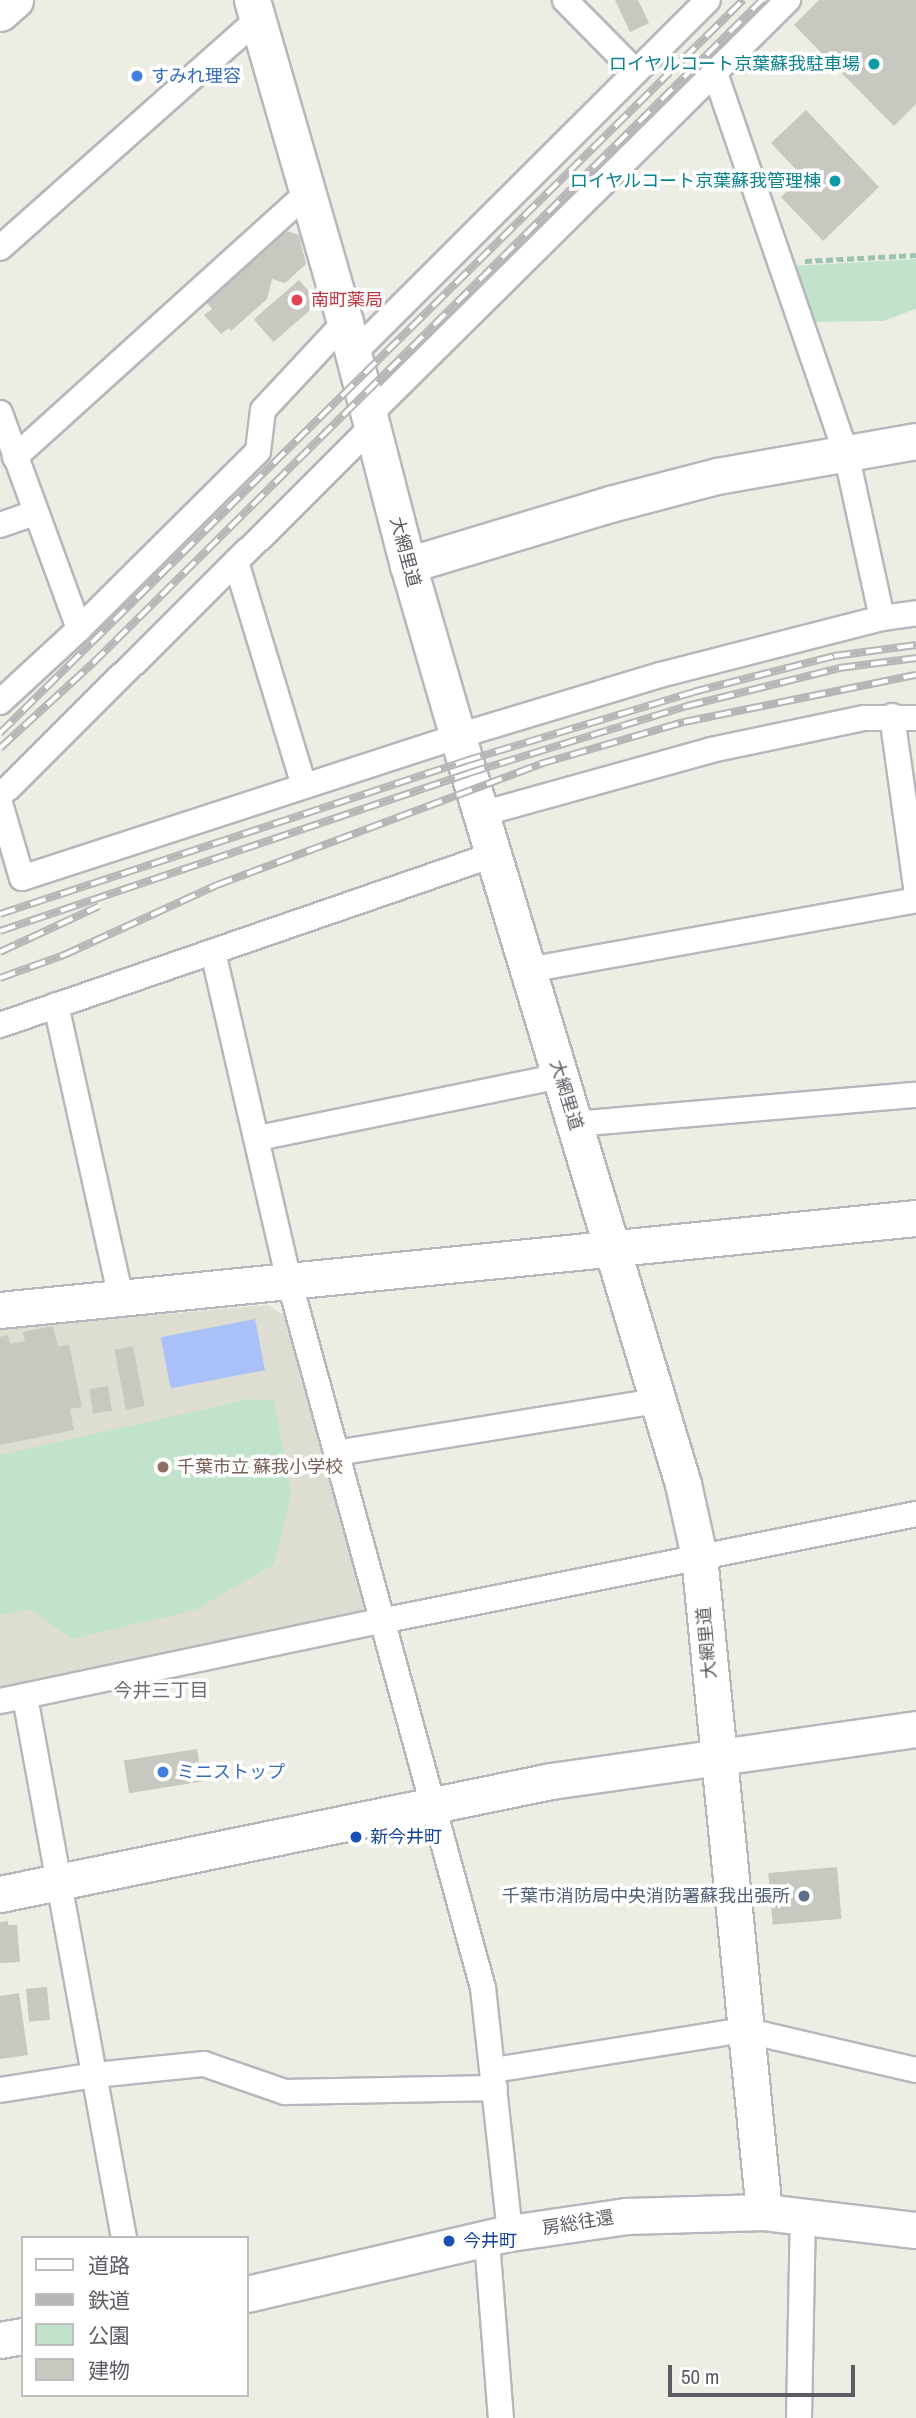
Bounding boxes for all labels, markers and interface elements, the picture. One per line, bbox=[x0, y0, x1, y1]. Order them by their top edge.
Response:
place label: ロイヤルコート京葉蘇我駐車場 bbox=[608, 53, 860, 75]
marker: ロイヤルコート京葉蘇我駐車場 bbox=[866, 56, 882, 72]
place label: すみれ理容 bbox=[151, 65, 241, 87]
marker: すみれ理容 bbox=[129, 68, 145, 84]
place label: ロイヤルコート京葉蘇我管理棟 bbox=[569, 170, 821, 192]
marker: ロイヤルコート京葉蘇我管理棟 bbox=[827, 173, 843, 189]
place label: 南町薬局 bbox=[311, 289, 383, 311]
marker: 南町薬局 bbox=[289, 292, 305, 308]
street label: 大網里道 bbox=[385, 514, 425, 590]
street label: 大網里道 bbox=[545, 1057, 587, 1133]
place label: 千葉市立 蘇我小学校 bbox=[177, 1456, 343, 1478]
marker: 千葉市立 蘇我小学校 bbox=[155, 1459, 171, 1475]
street label: 大網里道 bbox=[693, 1606, 721, 1680]
district label: 今井三丁目 bbox=[114, 1680, 208, 1702]
place label: ミニストップ bbox=[177, 1761, 285, 1783]
marker: ミニストップ bbox=[155, 1764, 171, 1780]
place label: 新今井町 bbox=[370, 1826, 442, 1848]
marker: 新今井町 bbox=[348, 1829, 364, 1845]
place label: 千葉市消防局中央消防署蘇我出張所 bbox=[502, 1885, 790, 1907]
marker: 千葉市消防局中央消防署蘇我出張所 bbox=[796, 1888, 812, 1904]
street label: 房総往還 bbox=[541, 2207, 615, 2239]
place label: 今井町 bbox=[463, 2230, 517, 2252]
marker: 今井町 bbox=[441, 2233, 457, 2249]
legend bbox=[21, 2236, 248, 2397]
text: 道路 bbox=[88, 2251, 130, 2280]
text: 鉄道 bbox=[88, 2286, 130, 2315]
text: 公園 bbox=[88, 2321, 130, 2350]
scale bar bbox=[671, 2352, 858, 2396]
text: 建物 bbox=[88, 2356, 130, 2385]
text: 50 m bbox=[681, 2362, 719, 2391]

